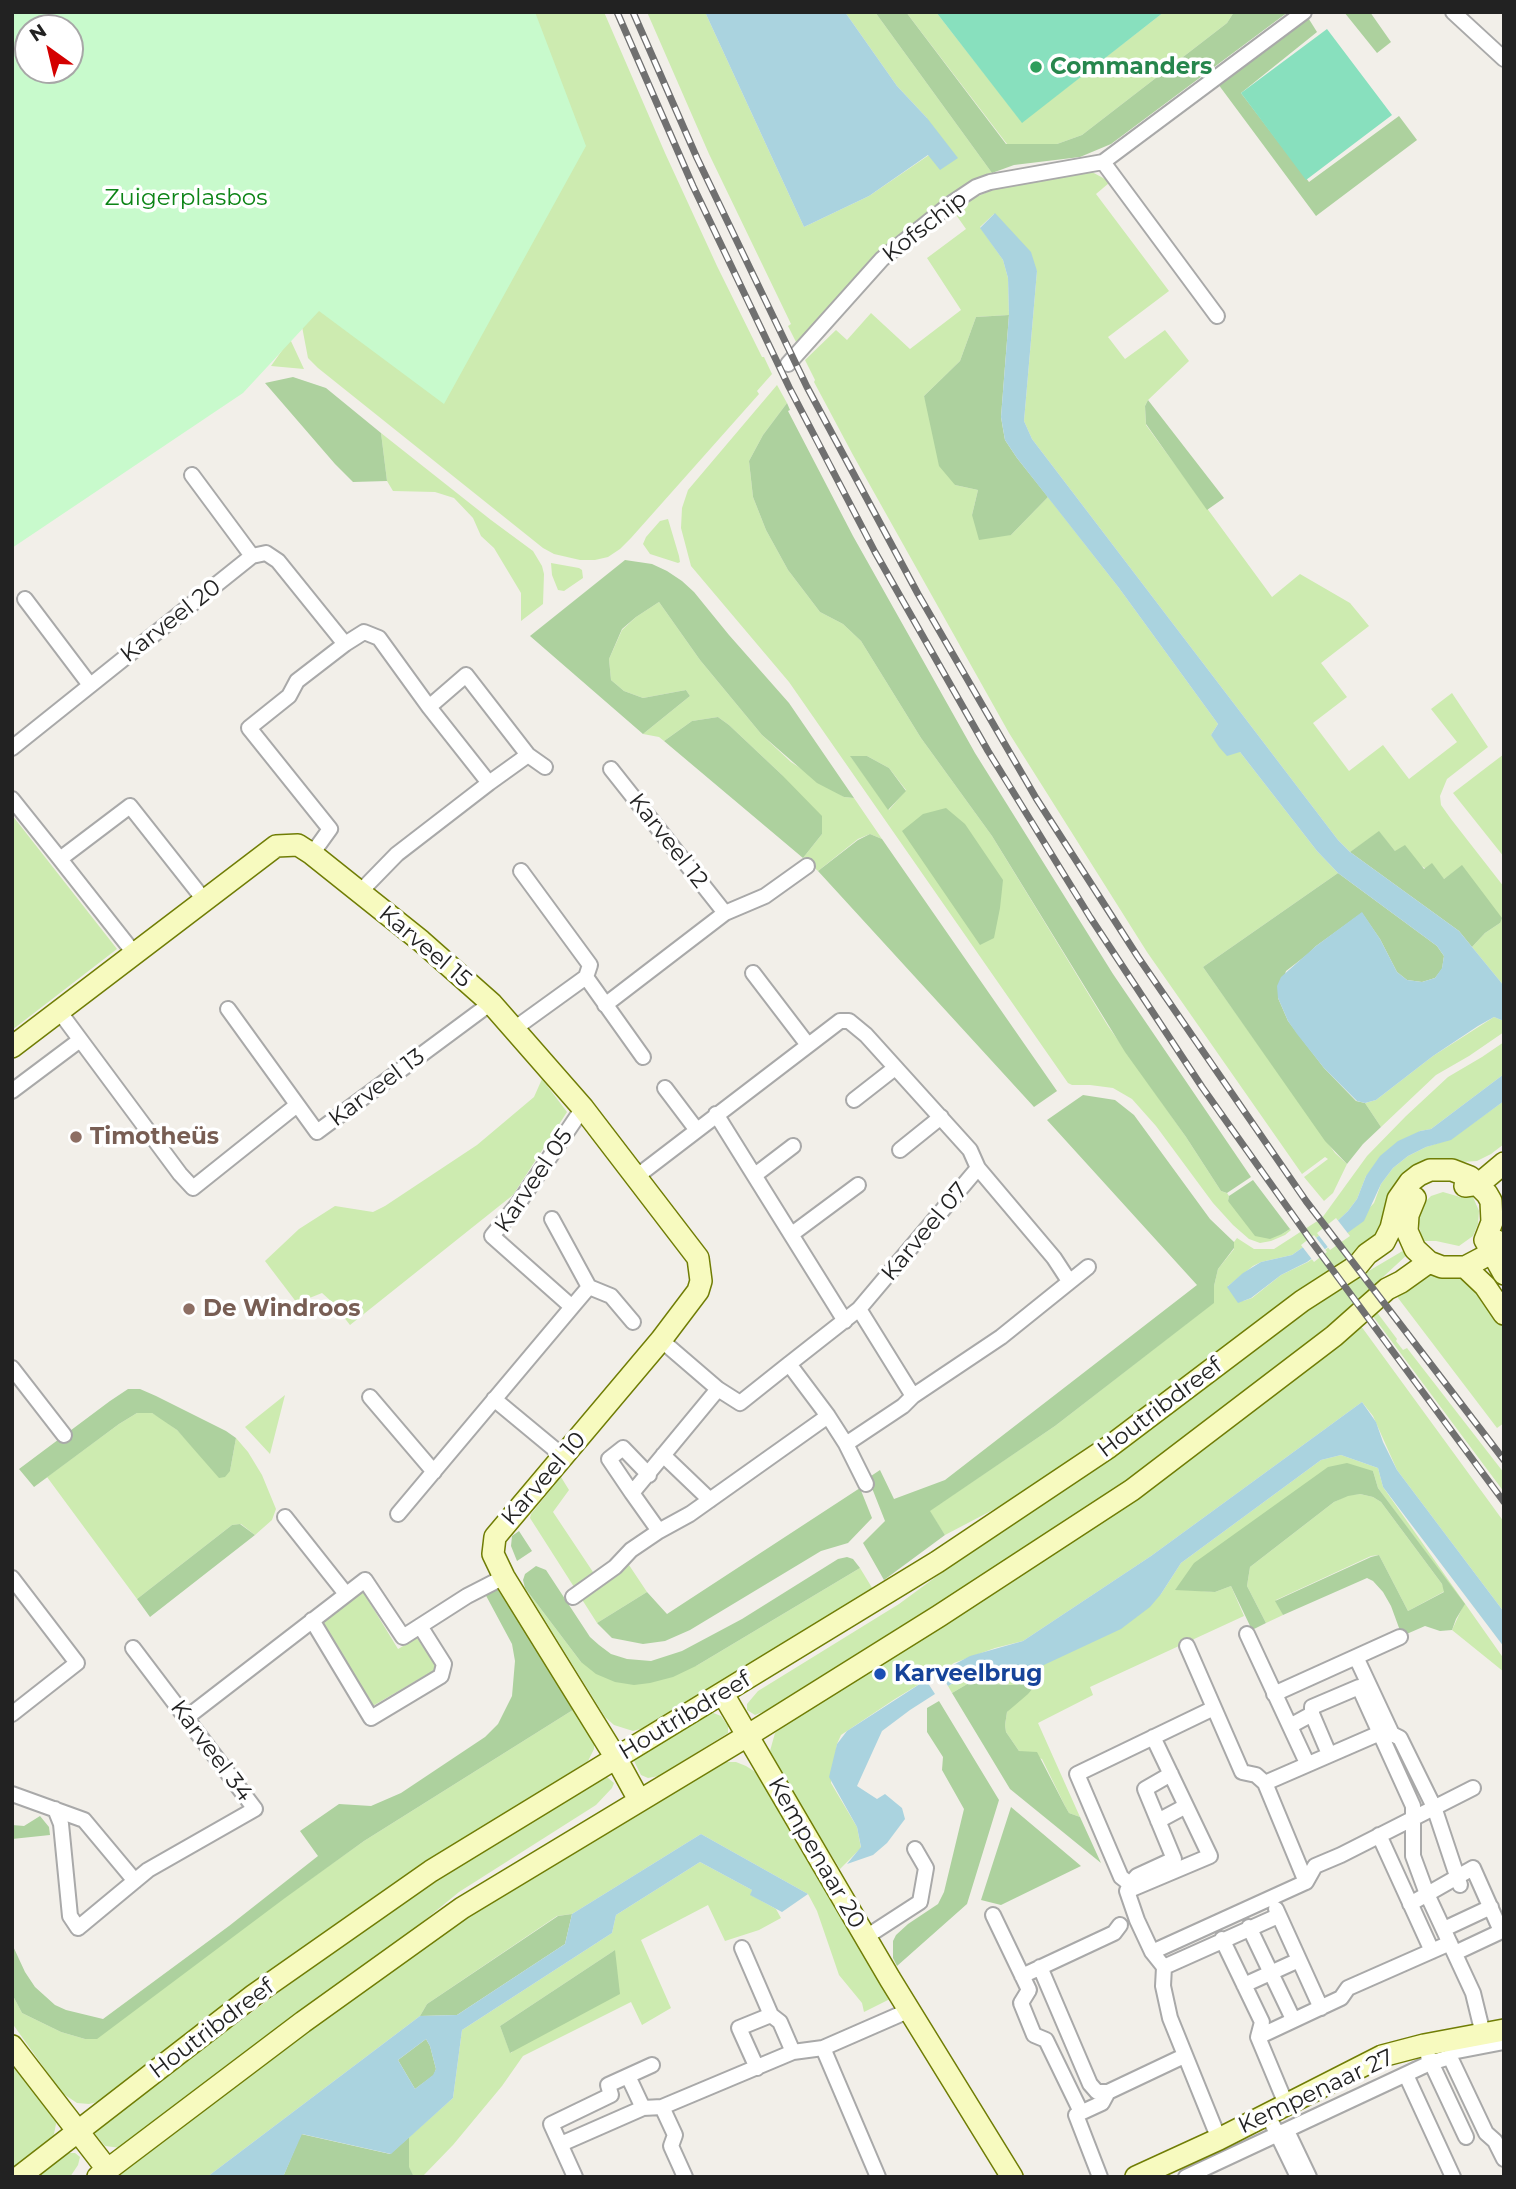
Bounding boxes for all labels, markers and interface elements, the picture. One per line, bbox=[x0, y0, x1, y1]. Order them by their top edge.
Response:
north arrow bbox=[14, 14, 84, 84]
text: N bbox=[25, 19, 51, 47]
place label: Commanders bbox=[1050, 53, 1212, 81]
marker: Commanders bbox=[1028, 59, 1044, 75]
park label: Zuigerplasbos bbox=[105, 184, 267, 212]
street label: Kofschip bbox=[877, 186, 973, 268]
street label: Karveel 20 bbox=[115, 573, 227, 669]
street label: Karveel 12 bbox=[622, 788, 714, 894]
street label: Karveel 15 bbox=[373, 900, 477, 994]
street label: Karveel 13 bbox=[324, 1043, 430, 1133]
place label: Timotheüs bbox=[90, 1123, 219, 1151]
street label: Karveel 05 bbox=[489, 1124, 579, 1238]
marker: Timotheüs bbox=[68, 1129, 84, 1145]
street label: Karveel 07 bbox=[876, 1177, 974, 1287]
place label: De Windroos bbox=[203, 1295, 361, 1323]
marker: De Windroos bbox=[181, 1301, 197, 1317]
street label: Houtribdreef bbox=[1092, 1352, 1228, 1464]
street label: Karveel 10 bbox=[496, 1427, 592, 1531]
place label: Karveelbrug bbox=[894, 1660, 1042, 1688]
street label: Houtribdreef bbox=[614, 1666, 756, 1766]
marker: Karveelbrug bbox=[872, 1666, 888, 1682]
street label: Karveel 34 bbox=[164, 1695, 258, 1807]
street label: Kempenaar 20 bbox=[762, 1773, 870, 1933]
street label: Houtribdreef bbox=[144, 1973, 280, 2085]
street label: Kempenaar 27 bbox=[1234, 2044, 1398, 2140]

